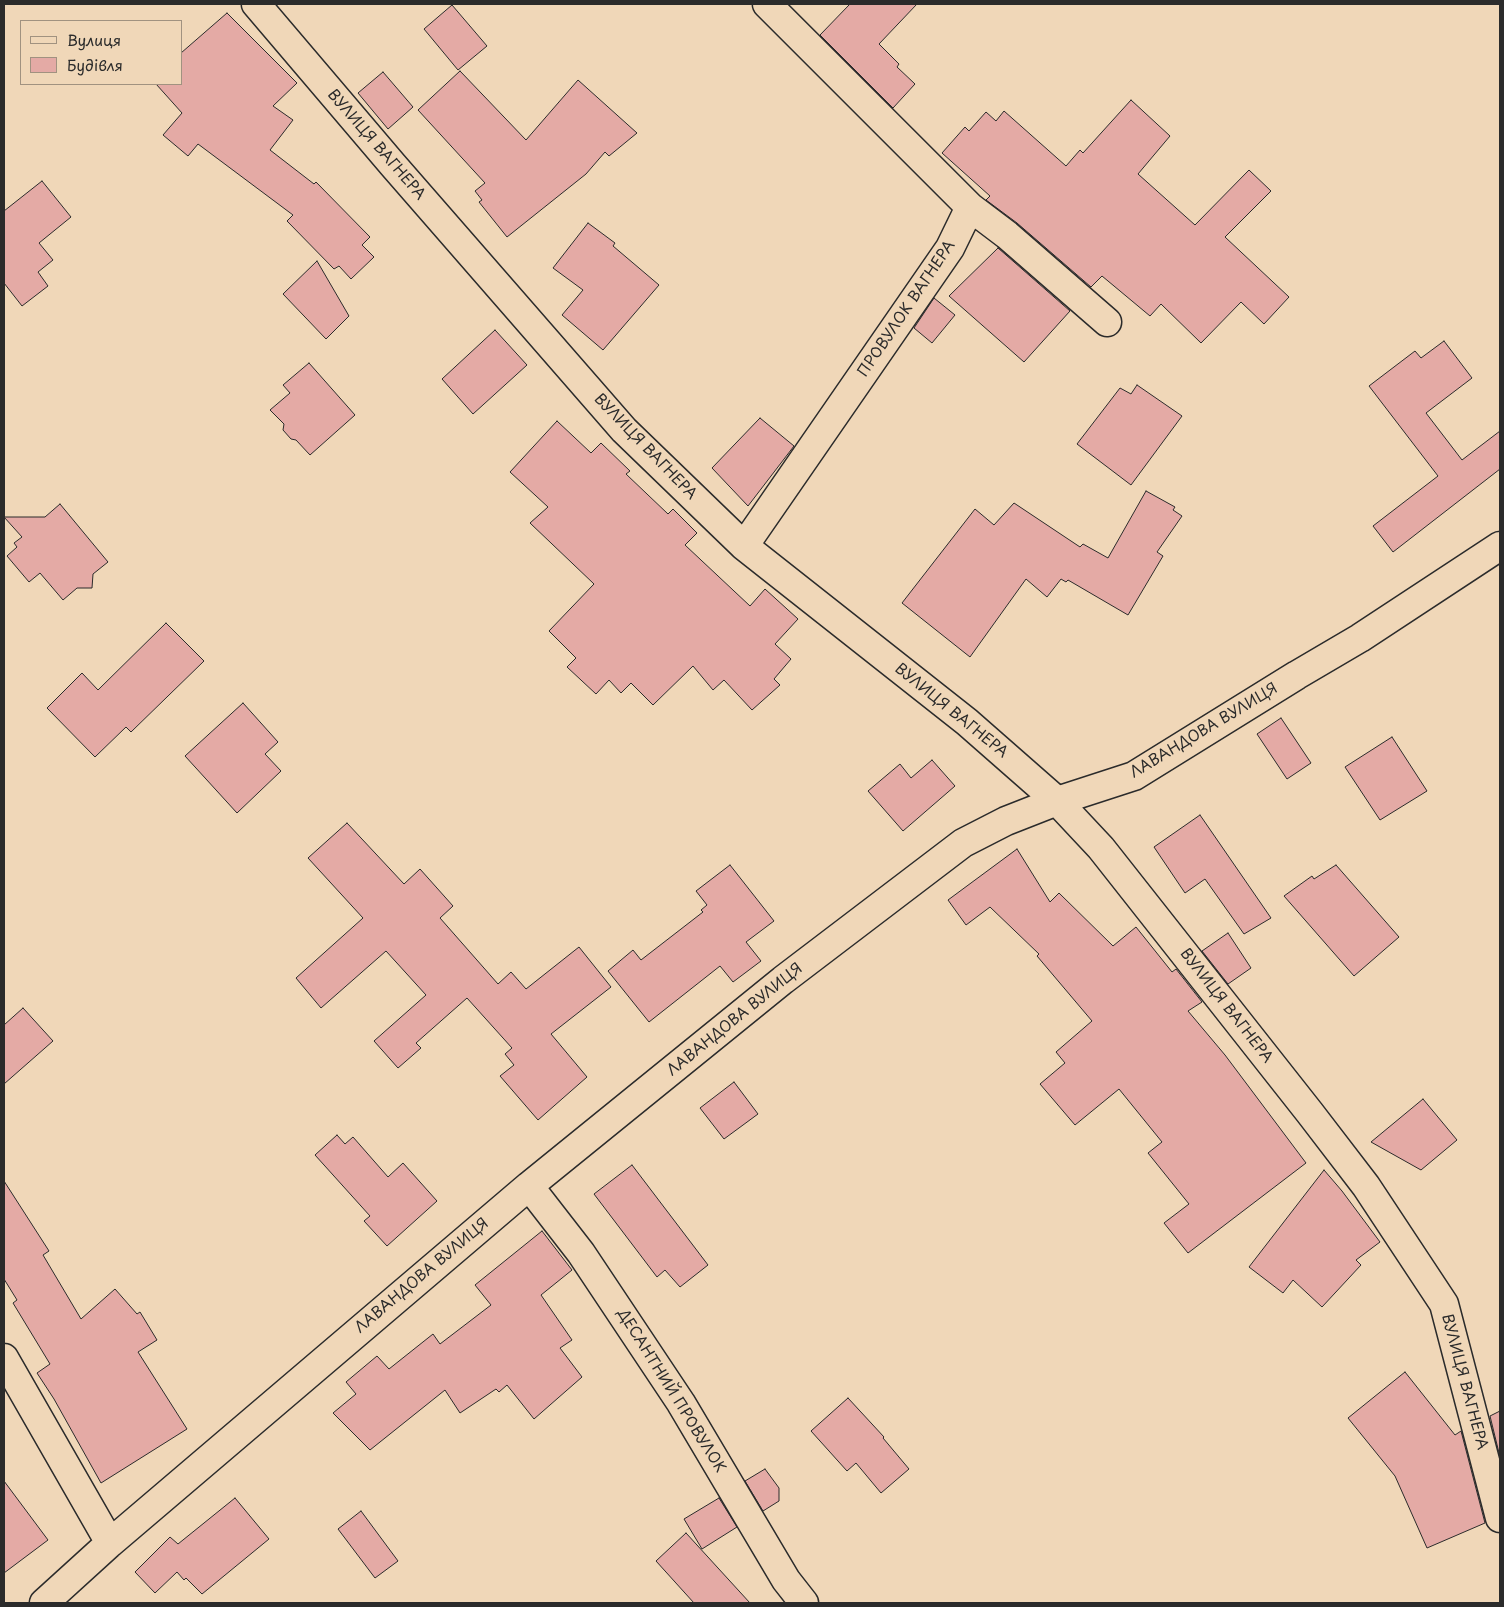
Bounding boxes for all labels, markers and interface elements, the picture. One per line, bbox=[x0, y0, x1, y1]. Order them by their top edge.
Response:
legend bbox=[20, 20, 182, 85]
text: Вулиця bbox=[67, 28, 121, 51]
text: Будівля bbox=[67, 53, 123, 76]
street label: ВУЛИЦЯ ВАГНЕРА bbox=[323, 86, 429, 204]
street label: ПРОВУЛОК ВАГНЕРА bbox=[855, 237, 959, 381]
street label: ВУЛИЦЯ ВАГНЕРА bbox=[590, 390, 700, 504]
street label: ВУЛИЦЯ ВАГНЕРА bbox=[891, 660, 1011, 762]
street label: ЛАВАНДОВА ВУЛИЦЯ bbox=[1127, 680, 1281, 782]
street label: ВУЛИЦЯ ВАГНЕРА bbox=[1176, 945, 1276, 1067]
street label: ЛАВАНДОВА ВУЛИЦЯ bbox=[664, 960, 806, 1080]
street label: ЛАВАНДОВА ВУЛИЦЯ bbox=[352, 1215, 492, 1337]
street label: ДЕСАНТНИЙ ПРОВУЛОК bbox=[613, 1306, 729, 1476]
street label: ВУЛИЦЯ ВАГНЕРА bbox=[1437, 1312, 1491, 1452]

